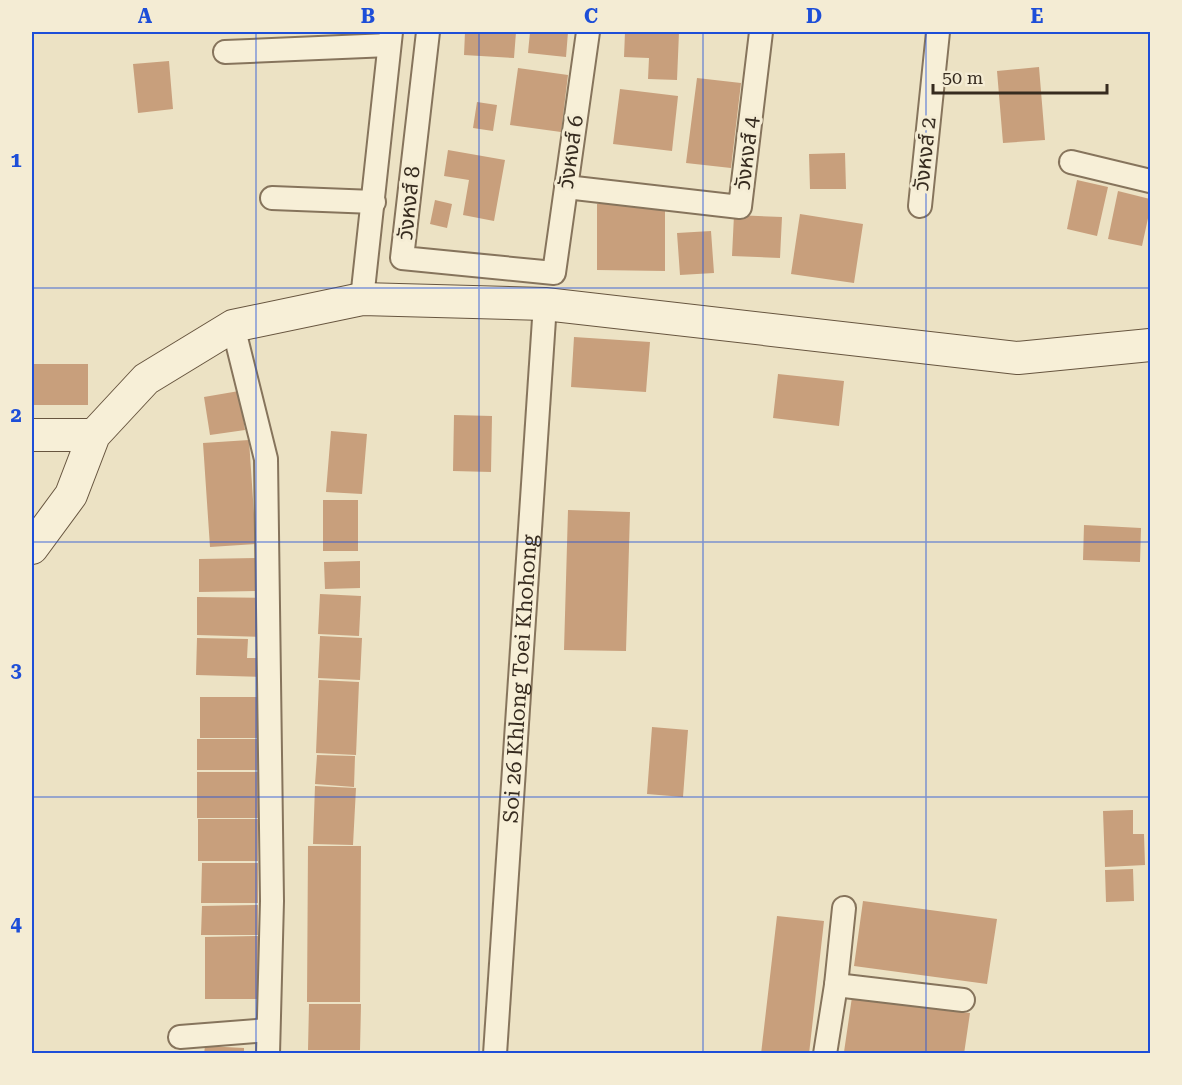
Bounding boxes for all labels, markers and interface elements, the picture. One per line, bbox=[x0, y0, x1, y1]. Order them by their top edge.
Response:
text: A bbox=[138, 4, 153, 28]
text: B bbox=[361, 4, 375, 28]
text: C bbox=[584, 4, 598, 28]
text: D bbox=[806, 4, 822, 28]
text: E bbox=[1031, 4, 1044, 28]
scale bar bbox=[933, 57, 1107, 95]
text: 50 m bbox=[942, 67, 983, 88]
street label: วังหงส์ 6 bbox=[554, 114, 588, 190]
street label: วังหงส์ 4 bbox=[731, 114, 763, 191]
street label: วังหงส์ 2 bbox=[909, 116, 941, 192]
text: 1 bbox=[10, 148, 22, 172]
street label: วังหงส์ 8 bbox=[393, 165, 425, 241]
text: 2 bbox=[10, 403, 22, 427]
street label: Soi 26 Khlong Toei Khohong bbox=[498, 534, 542, 824]
text: 3 bbox=[10, 658, 22, 682]
text: 4 bbox=[10, 912, 22, 936]

